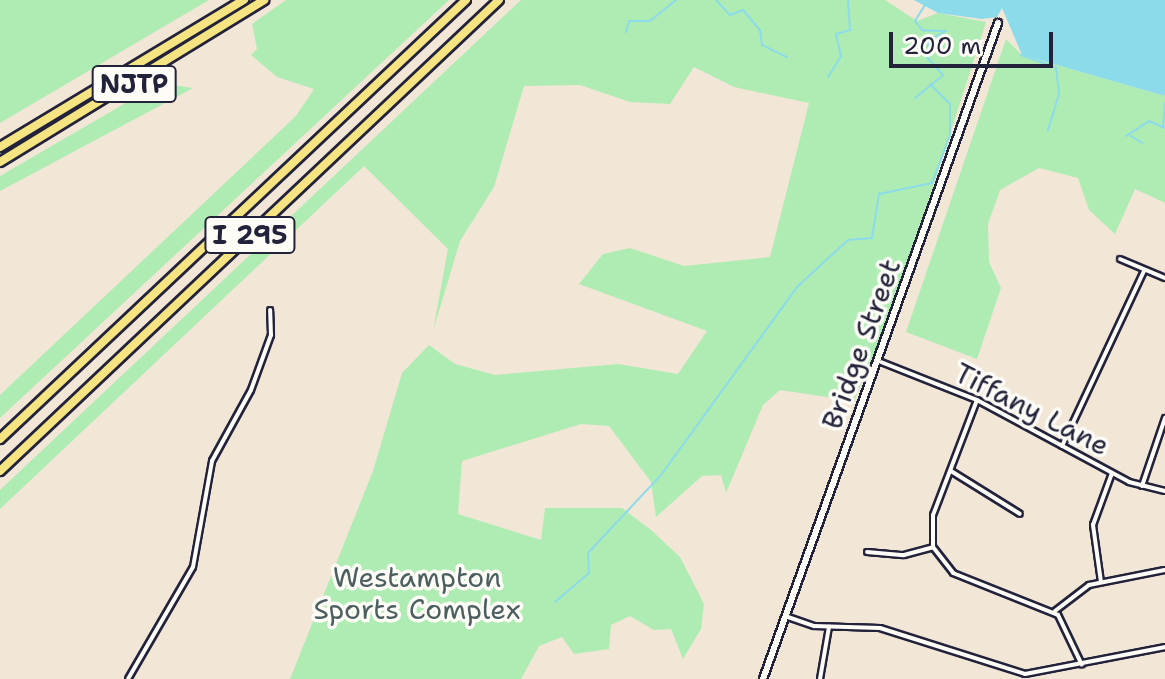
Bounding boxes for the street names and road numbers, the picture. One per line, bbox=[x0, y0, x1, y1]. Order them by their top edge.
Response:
road number: NJTP bbox=[90, 62, 178, 106]
road number: I 295 bbox=[204, 213, 296, 257]
street label: Bridge Street bbox=[815, 254, 907, 434]
street label: Tiffany Lane bbox=[949, 356, 1115, 462]

